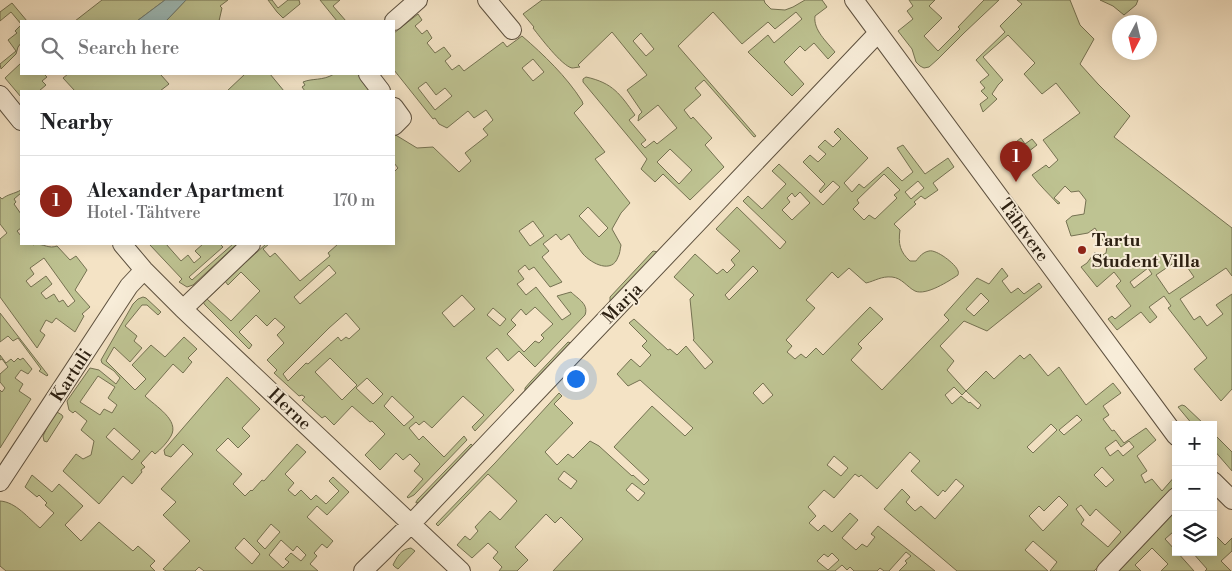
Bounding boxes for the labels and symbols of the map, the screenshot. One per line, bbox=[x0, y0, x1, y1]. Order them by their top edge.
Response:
north arrow bbox=[1112, 15, 1157, 60]
pin: 1 bbox=[1000, 141, 1032, 182]
street label: Tähtvere bbox=[993, 194, 1054, 266]
place label: Tartu Student Villa bbox=[1092, 229, 1200, 273]
marker: Tartu Student Villa bbox=[1076, 244, 1088, 256]
street label: Marja bbox=[597, 277, 648, 329]
street label: Kartuli bbox=[46, 344, 97, 406]
your location bbox=[563, 366, 589, 392]
street label: Herne bbox=[263, 383, 316, 435]

